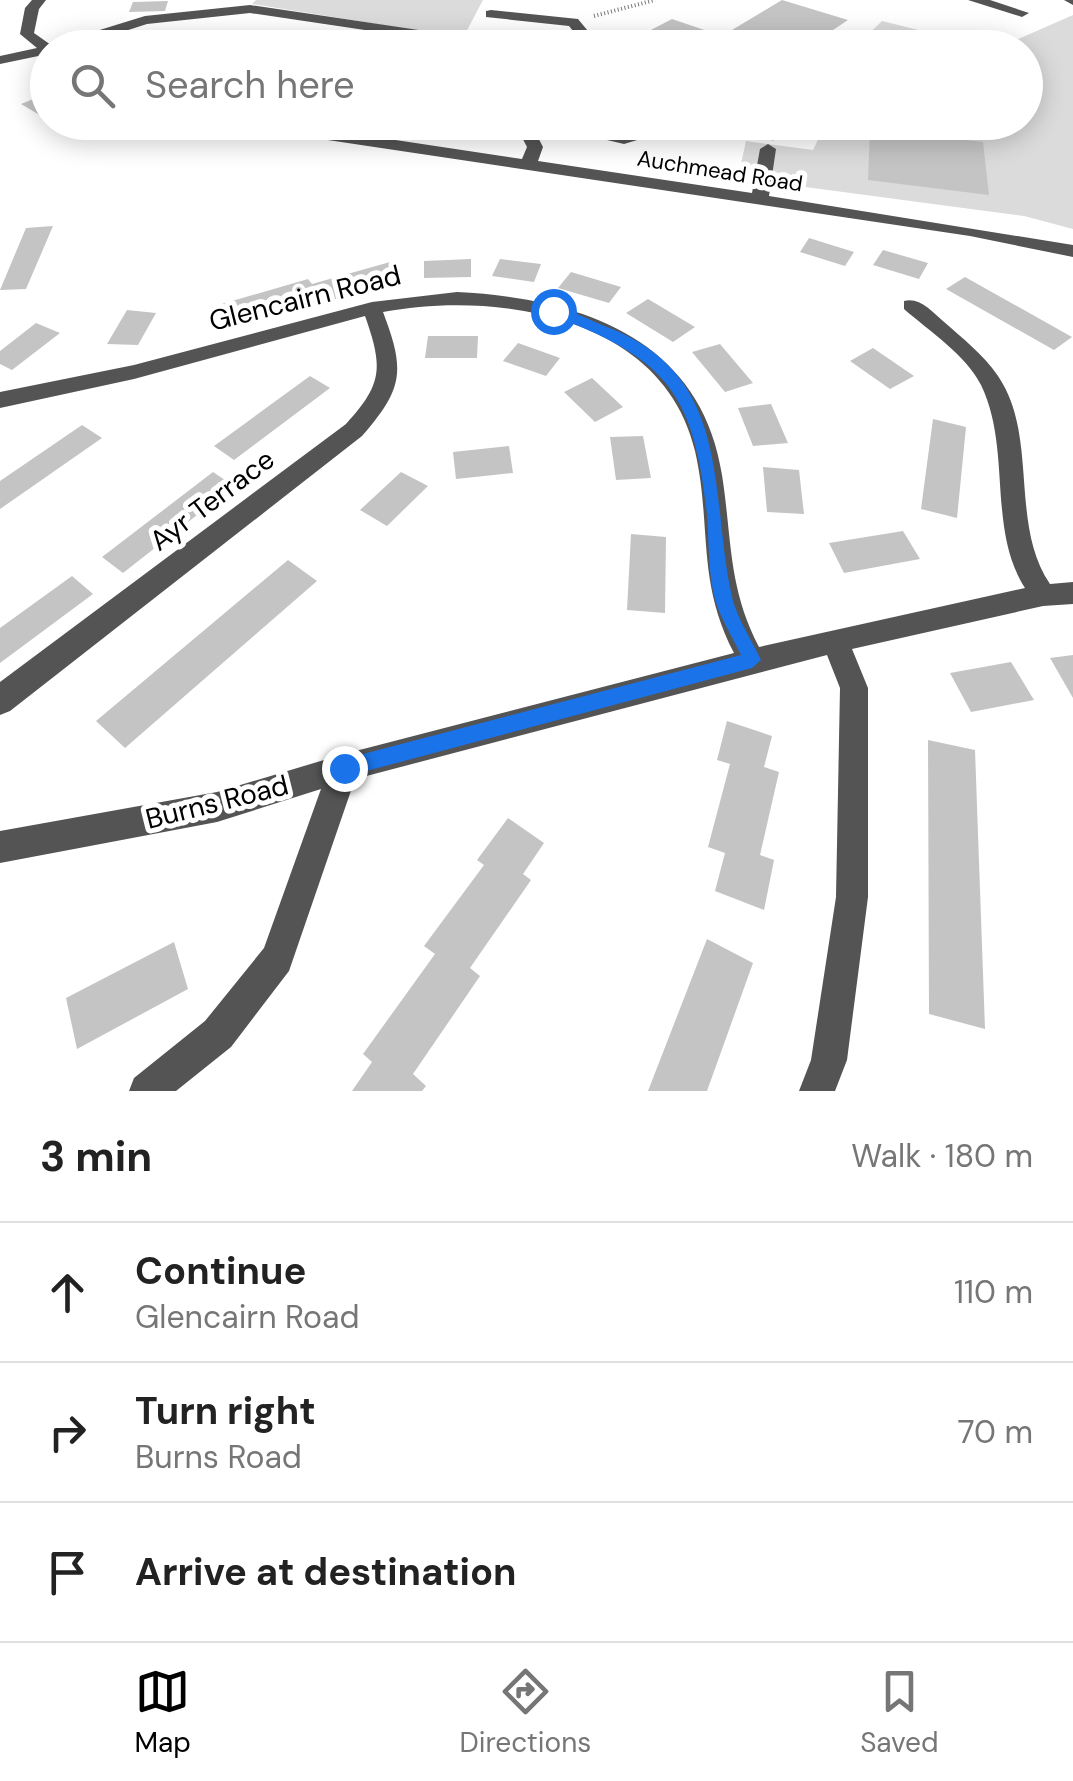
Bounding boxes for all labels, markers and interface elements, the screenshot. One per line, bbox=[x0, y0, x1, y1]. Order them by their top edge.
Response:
search box bbox=[30, 30, 1043, 140]
icon: search bbox=[65, 58, 120, 113]
text: Search here bbox=[145, 60, 355, 110]
street label: Auchmead Road bbox=[635, 144, 805, 198]
street label: Glencairn Road bbox=[205, 256, 405, 340]
route start bbox=[531, 289, 577, 335]
street label: Ayr Terrace bbox=[142, 441, 282, 559]
route end bbox=[322, 746, 368, 792]
street label: Burns Road bbox=[142, 766, 292, 838]
text: 3 min bbox=[40, 1129, 152, 1184]
text: Walk · 180 m bbox=[851, 1135, 1033, 1177]
text: Continue bbox=[135, 1246, 306, 1296]
icon: ahead bbox=[40, 1265, 95, 1320]
text: 110 m bbox=[954, 1271, 1033, 1313]
text: Glencairn Road bbox=[135, 1296, 360, 1338]
text: Turn right bbox=[135, 1386, 316, 1436]
icon: right bbox=[40, 1405, 95, 1460]
text: 70 m bbox=[957, 1411, 1033, 1453]
text: Burns Road bbox=[135, 1436, 302, 1478]
icon: arrive bbox=[40, 1545, 95, 1600]
text: Arrive at destination bbox=[135, 1547, 517, 1597]
tab: Map bbox=[134, 1664, 191, 1761]
tab: Directions bbox=[460, 1664, 591, 1761]
tab: Saved bbox=[860, 1664, 939, 1761]

